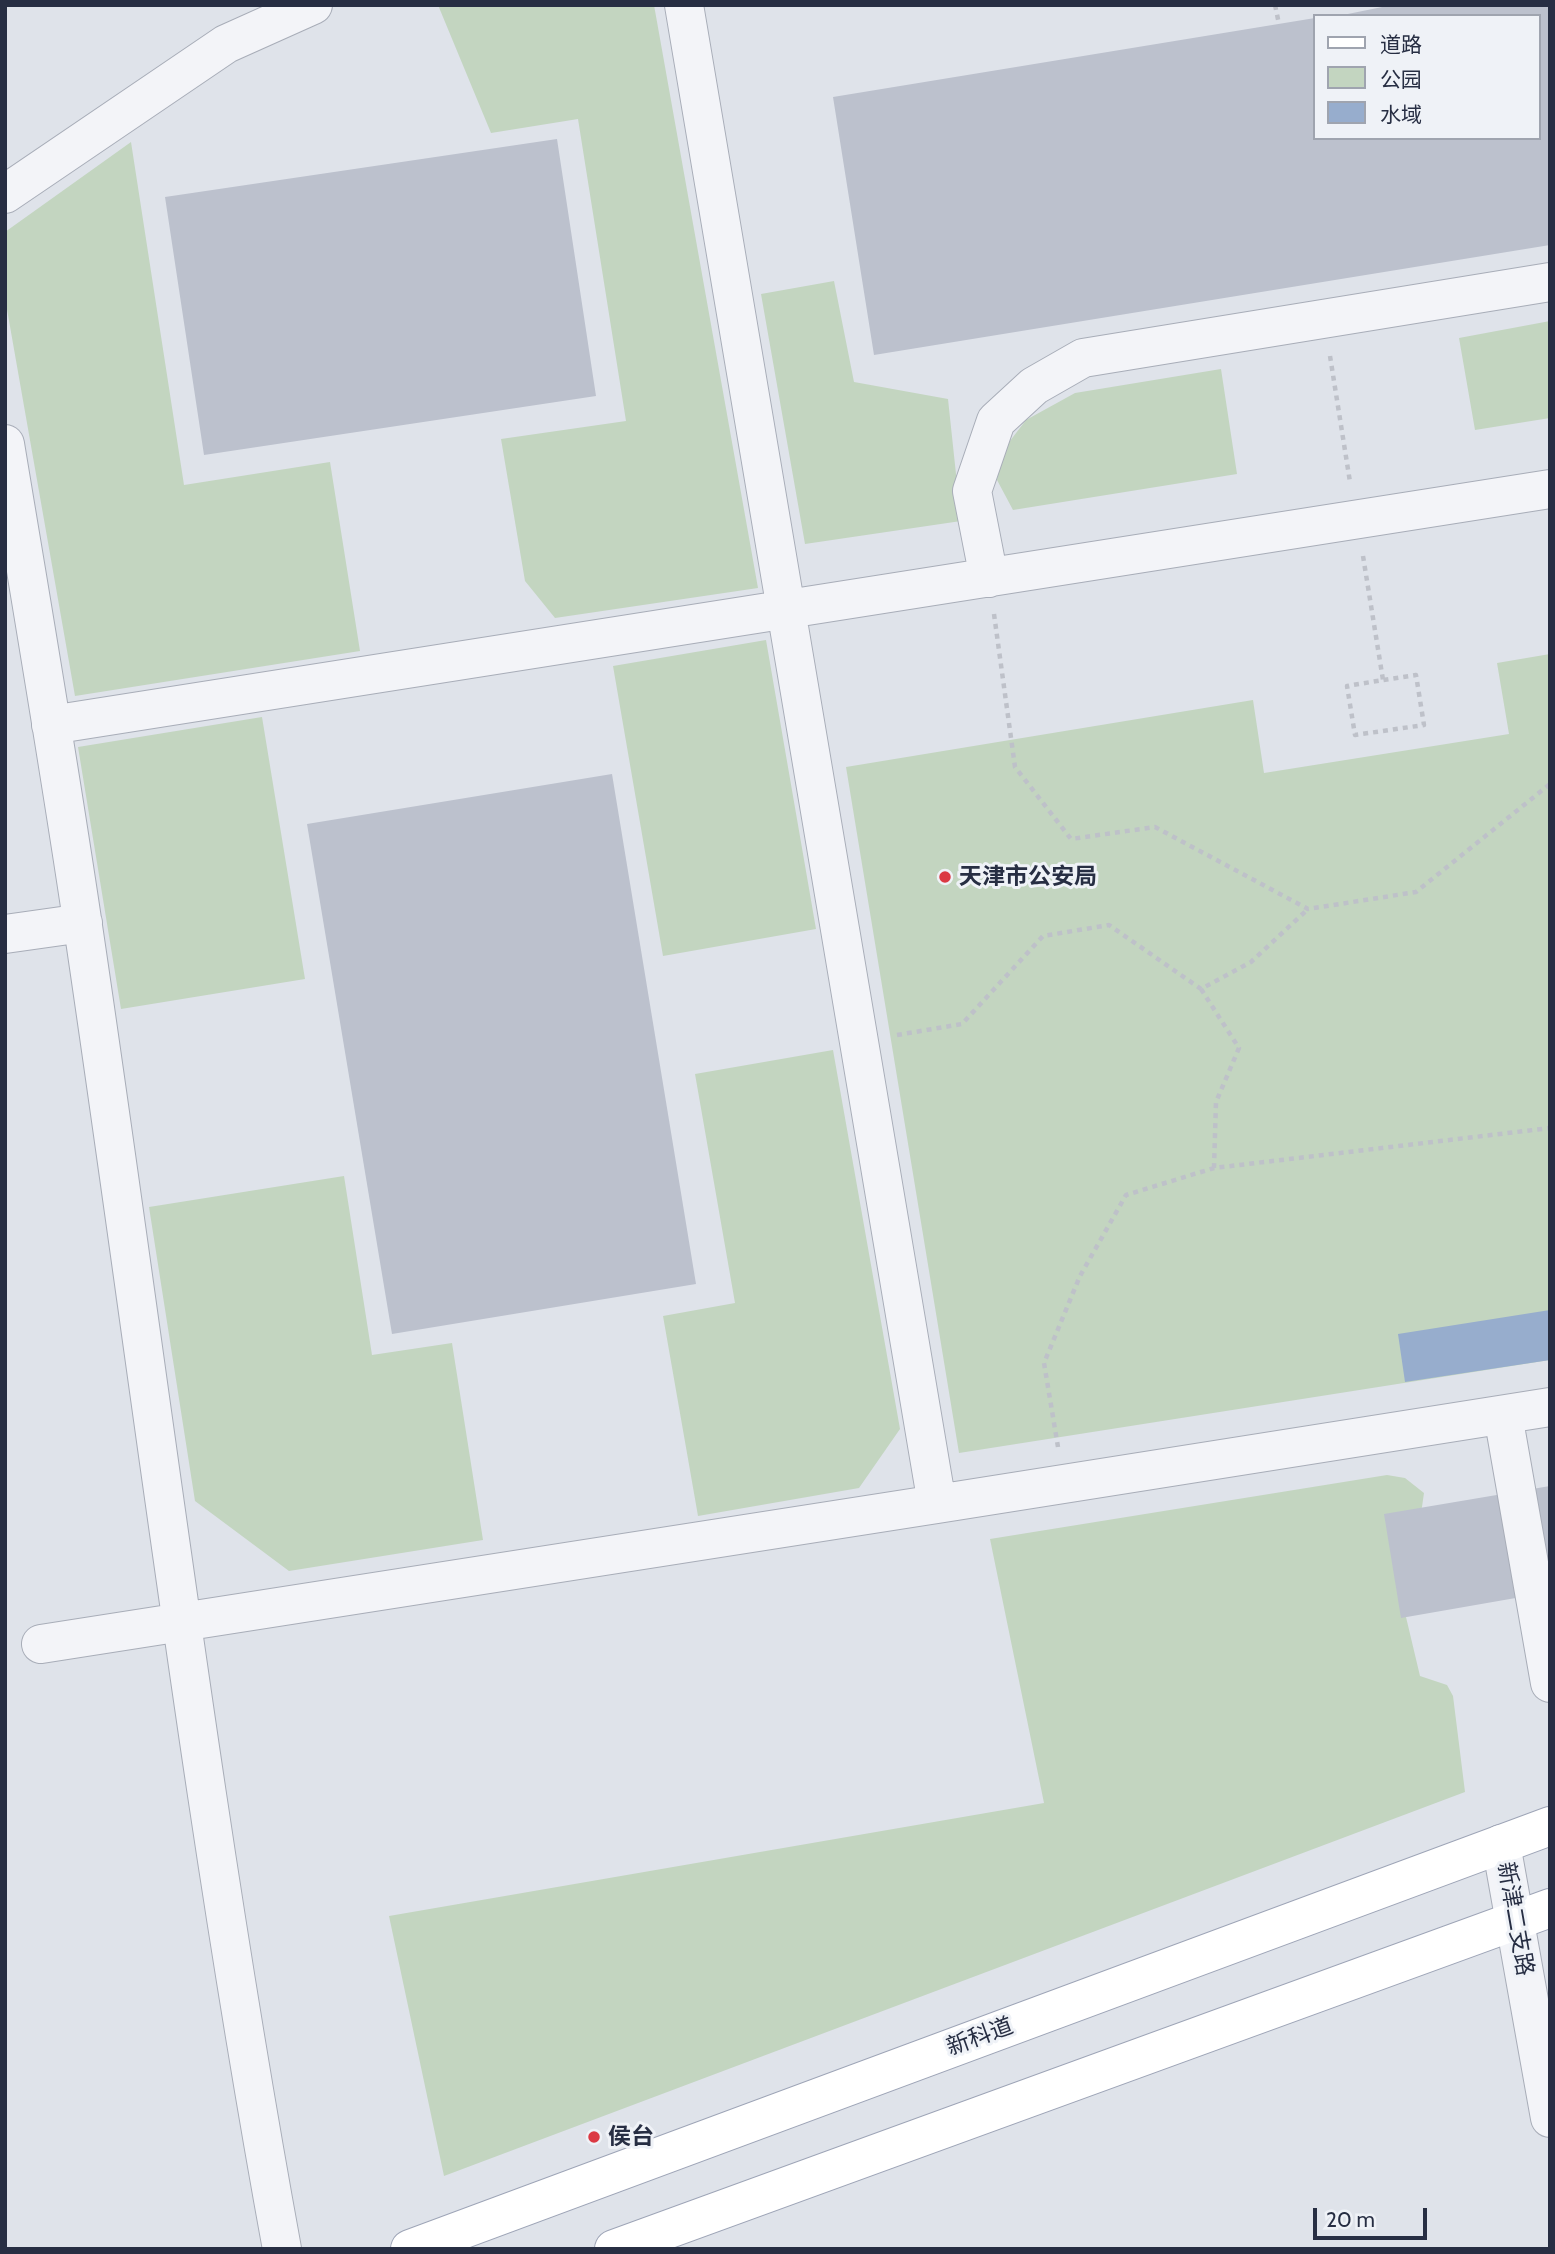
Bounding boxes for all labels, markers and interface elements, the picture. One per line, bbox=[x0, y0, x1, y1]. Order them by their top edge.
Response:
legend bbox=[1314, 14, 1541, 140]
text: 道路 bbox=[1380, 32, 1422, 57]
text: 公园 bbox=[1380, 67, 1422, 92]
text: 水域 bbox=[1380, 102, 1422, 127]
place label: 天津市公安局 bbox=[959, 863, 1097, 891]
marker: 天津市公安局 bbox=[937, 869, 953, 885]
street label: 新津二支路 bbox=[1491, 1860, 1539, 1978]
street label: 新科道 bbox=[943, 2012, 1017, 2062]
place label: 侯台 bbox=[608, 2123, 654, 2151]
marker: 侯台 bbox=[586, 2129, 602, 2145]
scale bar bbox=[1317, 2194, 1431, 2238]
text: 20 m bbox=[1326, 2207, 1375, 2232]

